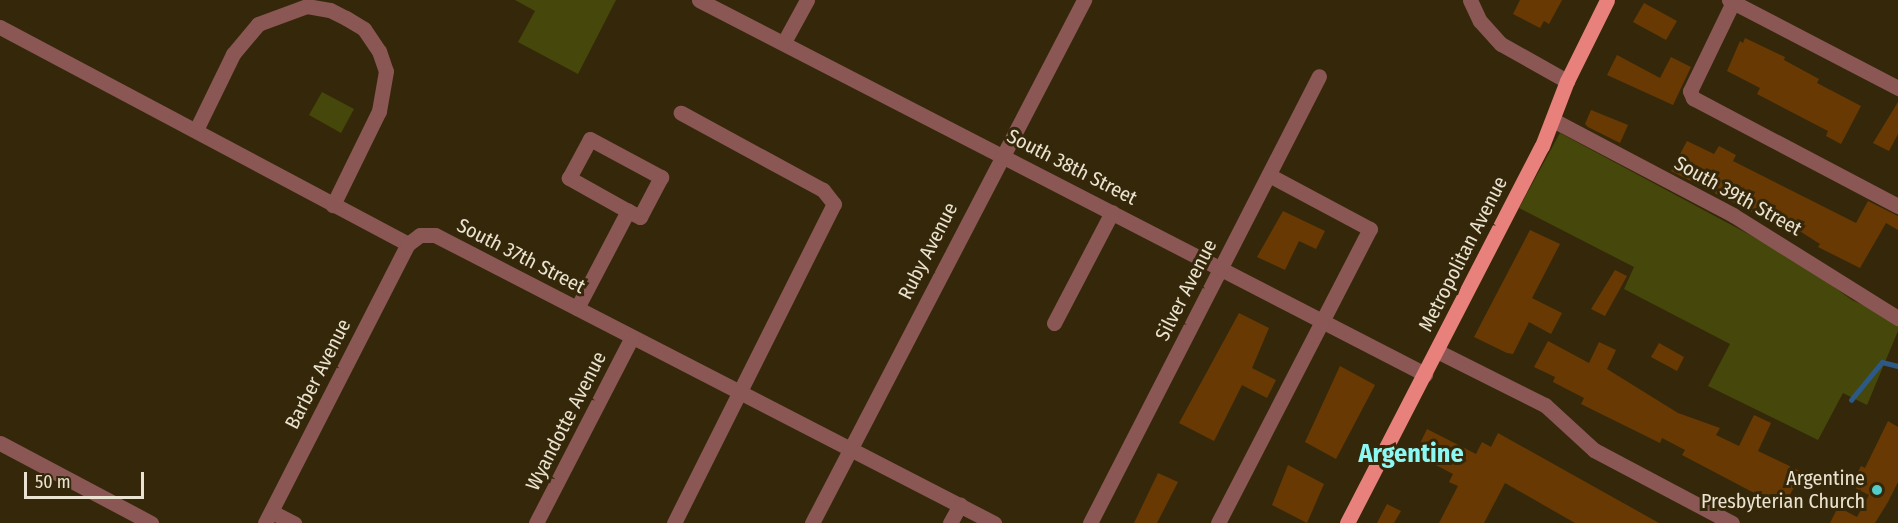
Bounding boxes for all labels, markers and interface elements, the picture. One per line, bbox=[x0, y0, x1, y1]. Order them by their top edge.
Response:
street label: South 38th Street bbox=[1003, 124, 1141, 210]
street label: South 39th Street bbox=[1670, 151, 1806, 241]
street label: Metropolitan Avenue bbox=[1414, 173, 1512, 335]
street label: Ruby Avenue bbox=[893, 198, 963, 304]
street label: South 37th Street bbox=[453, 213, 589, 299]
street label: Silver Avenue bbox=[1150, 235, 1222, 345]
street label: Barber Avenue bbox=[280, 315, 356, 433]
street label: Wyandotte Avenue bbox=[521, 348, 611, 494]
district label: Argentine bbox=[1358, 438, 1464, 470]
scale bar bbox=[27, 460, 147, 498]
place label: Argentine Presbyterian Church bbox=[1701, 466, 1865, 513]
text: 50 m bbox=[35, 471, 71, 493]
marker: Argentine Presbyterian Church bbox=[1870, 483, 1884, 497]

